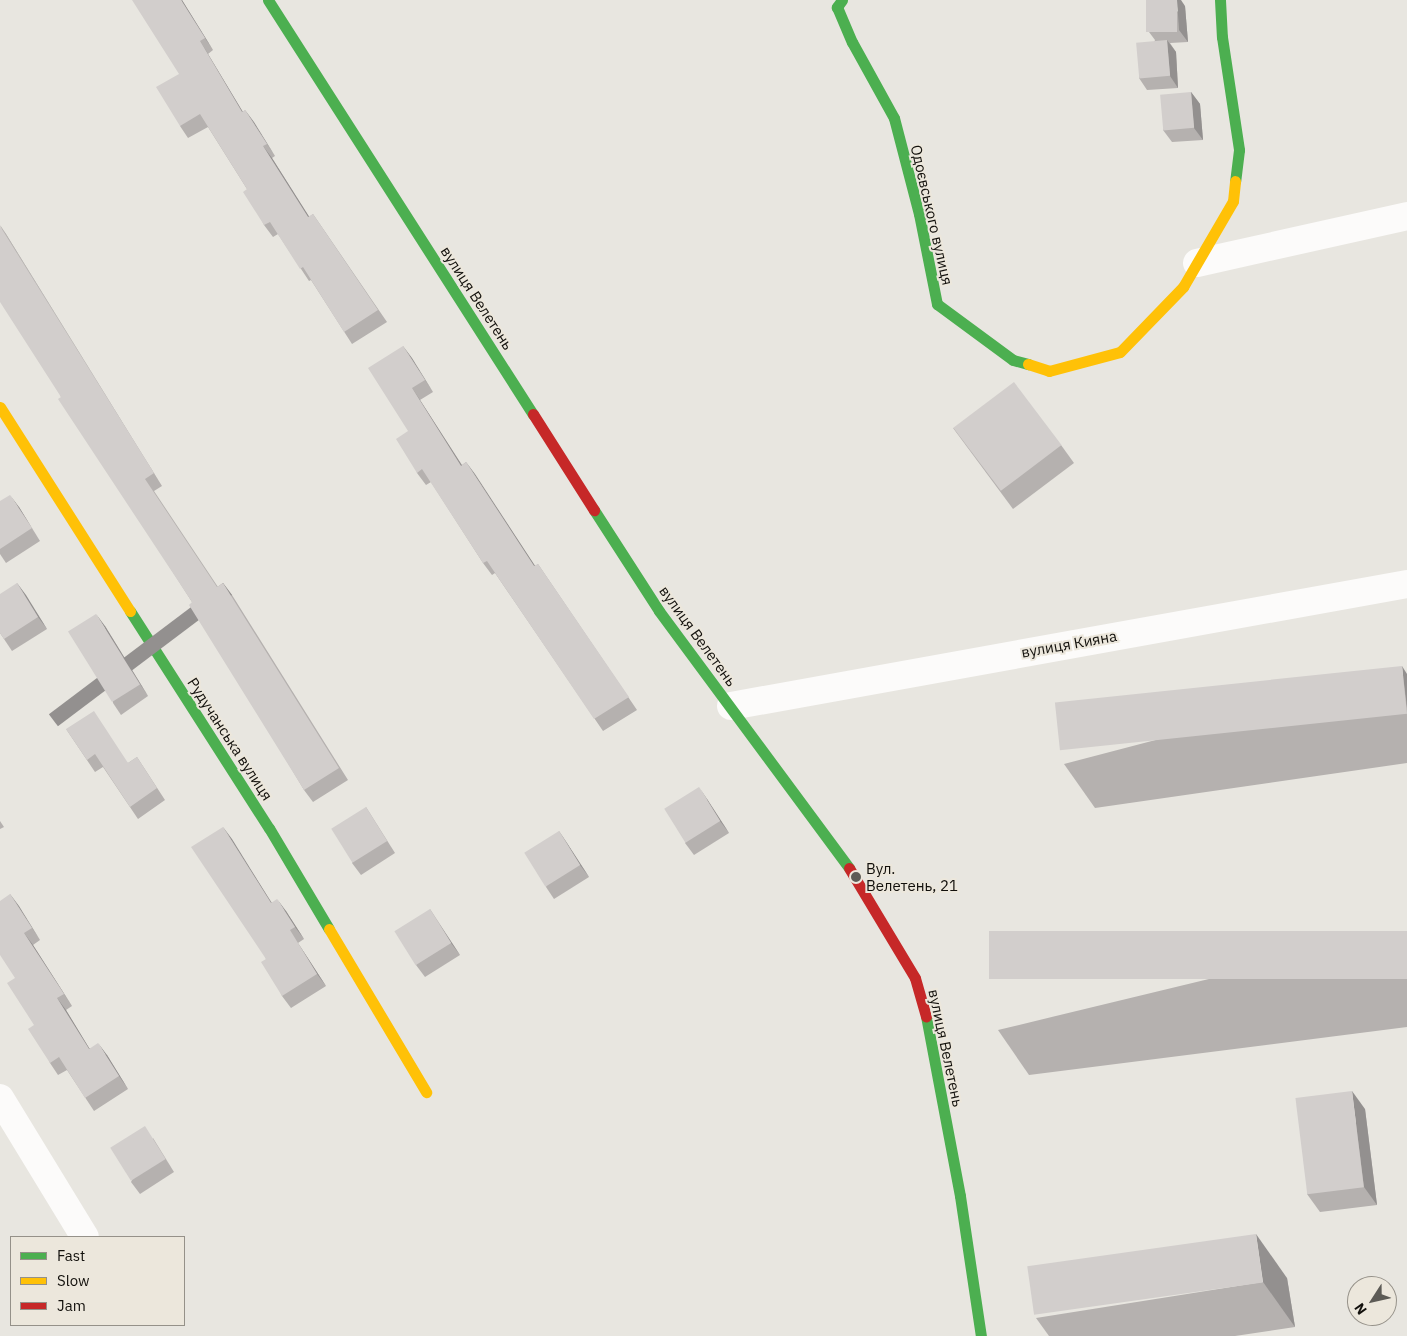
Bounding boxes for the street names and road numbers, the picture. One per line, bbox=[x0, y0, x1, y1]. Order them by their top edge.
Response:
street label: Одоєвського вулиця bbox=[907, 143, 957, 287]
street label: вулиця Велетень bbox=[437, 243, 517, 353]
street label: вулиця Велетень bbox=[656, 582, 740, 690]
street label: вулиця Кияна bbox=[1020, 627, 1118, 661]
street label: Рудучанська вулиця bbox=[184, 674, 276, 804]
street label: вулиця Велетень bbox=[925, 988, 967, 1108]

